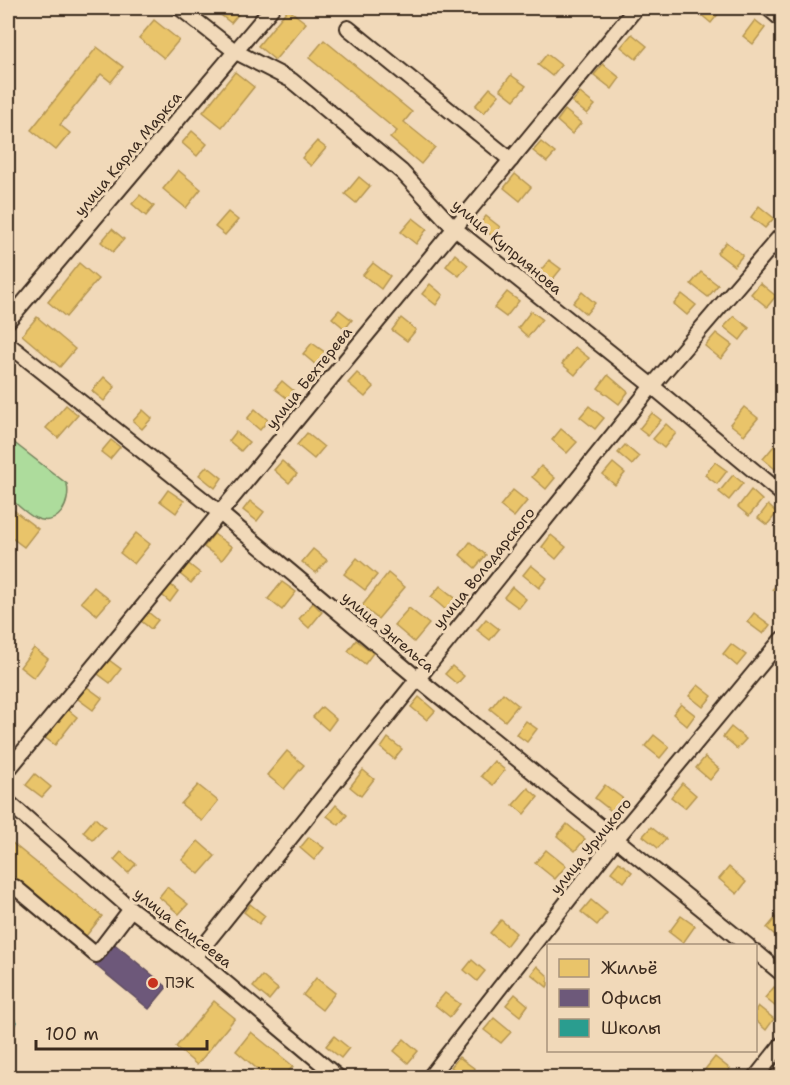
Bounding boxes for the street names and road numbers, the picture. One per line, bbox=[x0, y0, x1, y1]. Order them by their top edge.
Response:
street label: улица Карла Маркса bbox=[70, 87, 186, 220]
street label: улица Куприянова bbox=[448, 195, 567, 299]
street label: улица Бехтерева bbox=[262, 322, 357, 433]
street label: улица Володарского bbox=[429, 503, 539, 633]
street label: улица Энгельса bbox=[337, 587, 439, 677]
street label: улица Урицкого bbox=[546, 794, 636, 898]
street label: улица Елисеева bbox=[130, 884, 237, 973]

